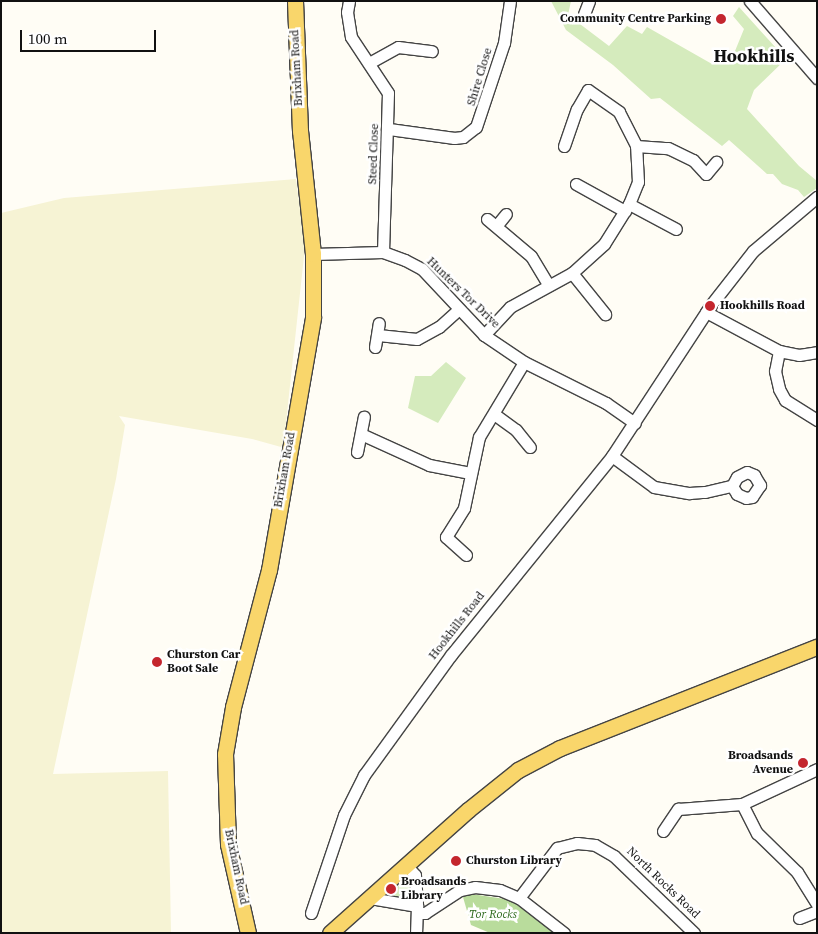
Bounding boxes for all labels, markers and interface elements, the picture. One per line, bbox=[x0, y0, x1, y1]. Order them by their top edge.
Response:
place label: Community Centre Parking bbox=[560, 12, 711, 26]
marker: Community Centre Parking bbox=[715, 13, 727, 25]
scale bar bbox=[22, 20, 159, 52]
text: 100 m bbox=[28, 28, 68, 49]
street label: Brixham Road bbox=[288, 29, 306, 107]
district label: Hookhills bbox=[713, 45, 795, 67]
street label: Shire Close bbox=[464, 46, 496, 108]
street label: Steed Close bbox=[366, 123, 382, 185]
street label: Hunters Tor Drive bbox=[423, 254, 503, 332]
place label: Hookhills Road bbox=[720, 299, 805, 313]
marker: Hookhills Road bbox=[704, 300, 716, 312]
street label: Brixham Road bbox=[271, 431, 299, 509]
street label: Hookhills Road bbox=[426, 589, 488, 663]
place label: Churston Car Boot Sale bbox=[167, 648, 240, 676]
marker: Churston Car Boot Sale bbox=[151, 656, 163, 668]
place label: Broadsands Avenue bbox=[728, 749, 793, 777]
marker: Broadsands Avenue bbox=[797, 757, 809, 769]
street label: Brixham Road bbox=[221, 828, 251, 906]
street label: North Rocks Road bbox=[623, 844, 703, 922]
place label: Churston Library bbox=[466, 854, 562, 868]
marker: Churston Library bbox=[450, 855, 462, 867]
place label: Broadsands Library bbox=[401, 875, 466, 903]
marker: Broadsands Library bbox=[385, 883, 397, 895]
park label: Tor Rocks bbox=[469, 908, 517, 922]

